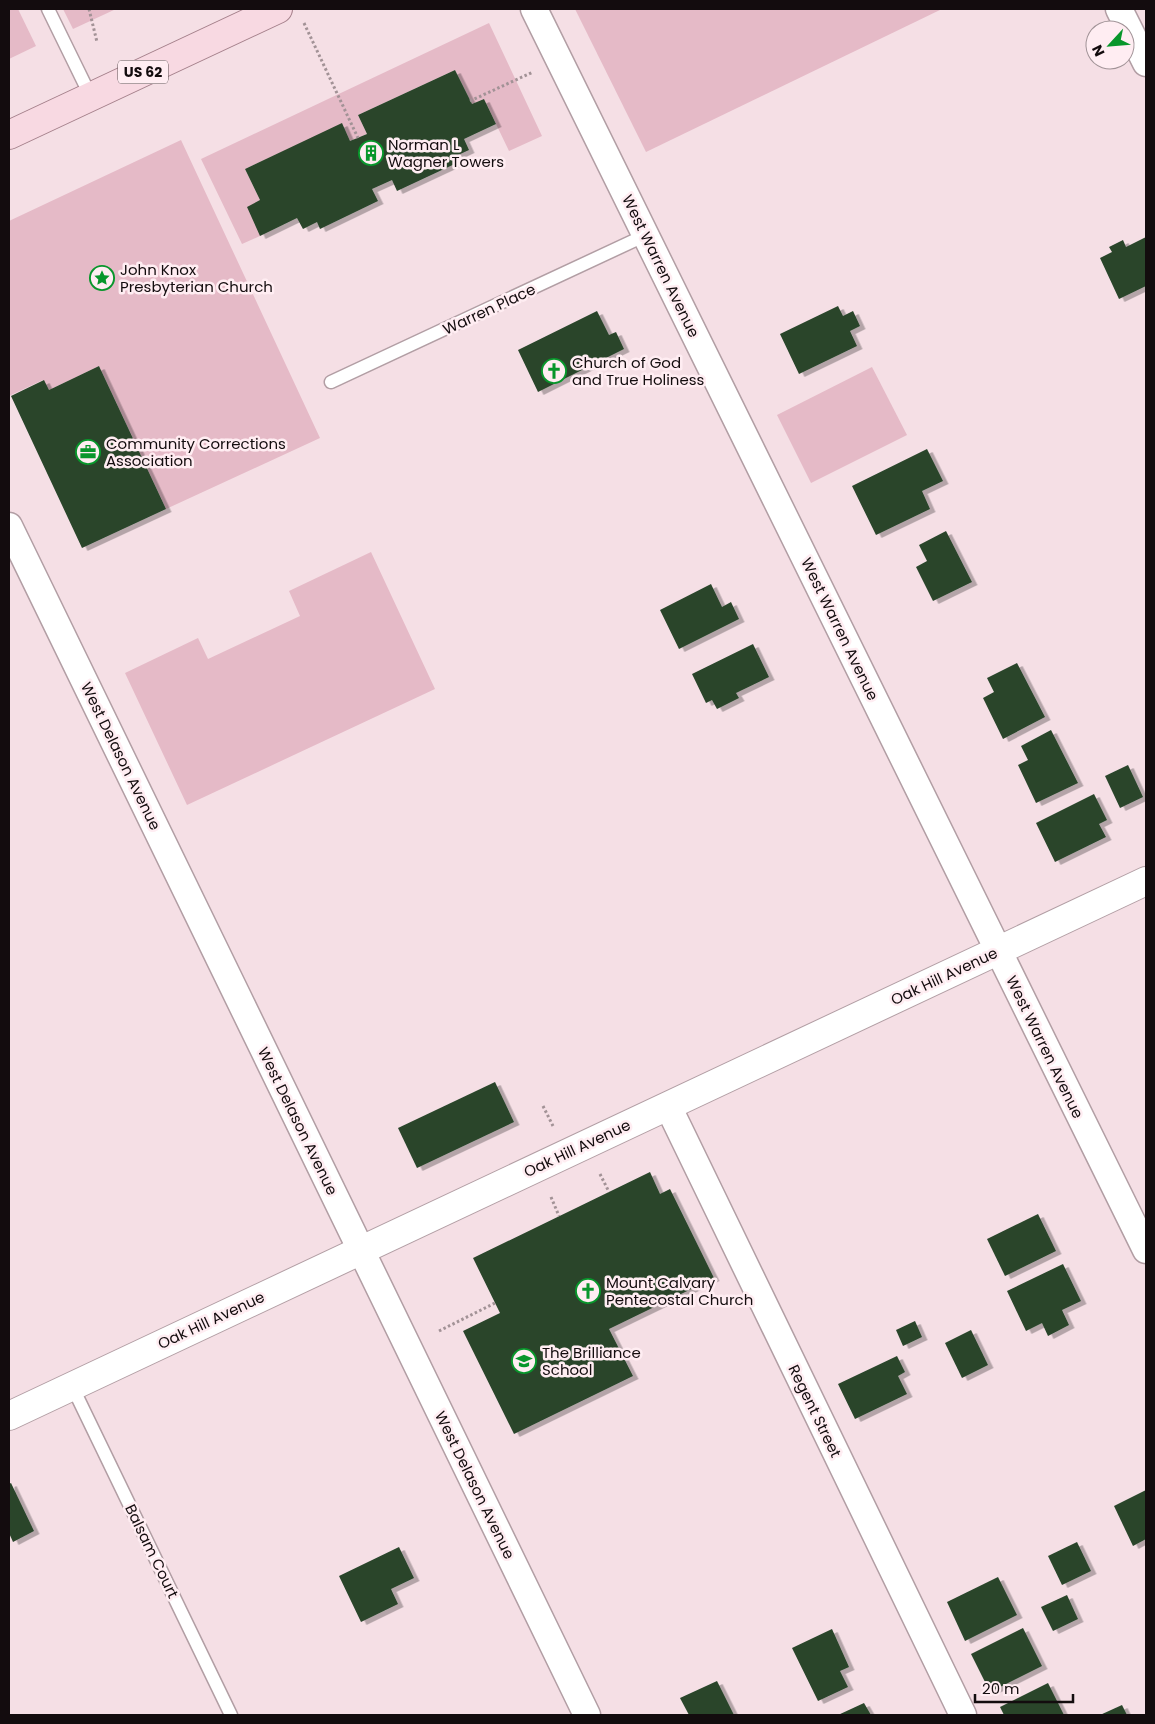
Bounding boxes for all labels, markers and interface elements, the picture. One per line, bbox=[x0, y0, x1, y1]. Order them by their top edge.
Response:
north arrow bbox=[1085, 20, 1135, 70]
text: N bbox=[1087, 42, 1110, 60]
road number: US 62 bbox=[118, 61, 168, 84]
place label: Norman L Wagner Towers bbox=[388, 134, 504, 172]
building icon: Norman L Wagner Towers bbox=[358, 140, 384, 166]
street label: West Warren Avenue bbox=[617, 191, 705, 341]
place label: John Knox Presbyterian Church bbox=[120, 259, 273, 297]
place icon: John Knox Presbyterian Church bbox=[89, 265, 115, 291]
street label: Warren Place bbox=[439, 278, 539, 340]
place label: Church of God and True Holiness bbox=[572, 352, 705, 390]
church icon: Church of God and True Holiness bbox=[541, 358, 567, 384]
place label: Community Corrections Association bbox=[106, 433, 286, 471]
office icon: Community Corrections Association bbox=[75, 439, 101, 465]
street label: West Warren Avenue bbox=[796, 554, 884, 704]
street label: West Delason Avenue bbox=[76, 678, 166, 834]
street label: Oak Hill Avenue bbox=[887, 942, 1001, 1010]
street label: West Warren Avenue bbox=[1001, 972, 1089, 1122]
street label: West Delason Avenue bbox=[253, 1043, 343, 1199]
street label: Oak Hill Avenue bbox=[520, 1114, 634, 1182]
place label: Mount Calvary Pentecostal Church bbox=[606, 1272, 753, 1310]
church icon: Mount Calvary Pentecostal Church bbox=[575, 1278, 601, 1304]
street label: Oak Hill Avenue bbox=[154, 1286, 268, 1354]
place label: The Brilliance School bbox=[542, 1342, 641, 1380]
school or university icon: The Brilliance School bbox=[511, 1348, 537, 1374]
street label: Regent Street bbox=[783, 1361, 847, 1461]
street label: West Delason Avenue bbox=[430, 1407, 520, 1563]
street label: Balsam Court bbox=[120, 1500, 184, 1602]
scale bar bbox=[975, 1672, 1072, 1704]
text: 20 m bbox=[982, 1678, 1020, 1699]

